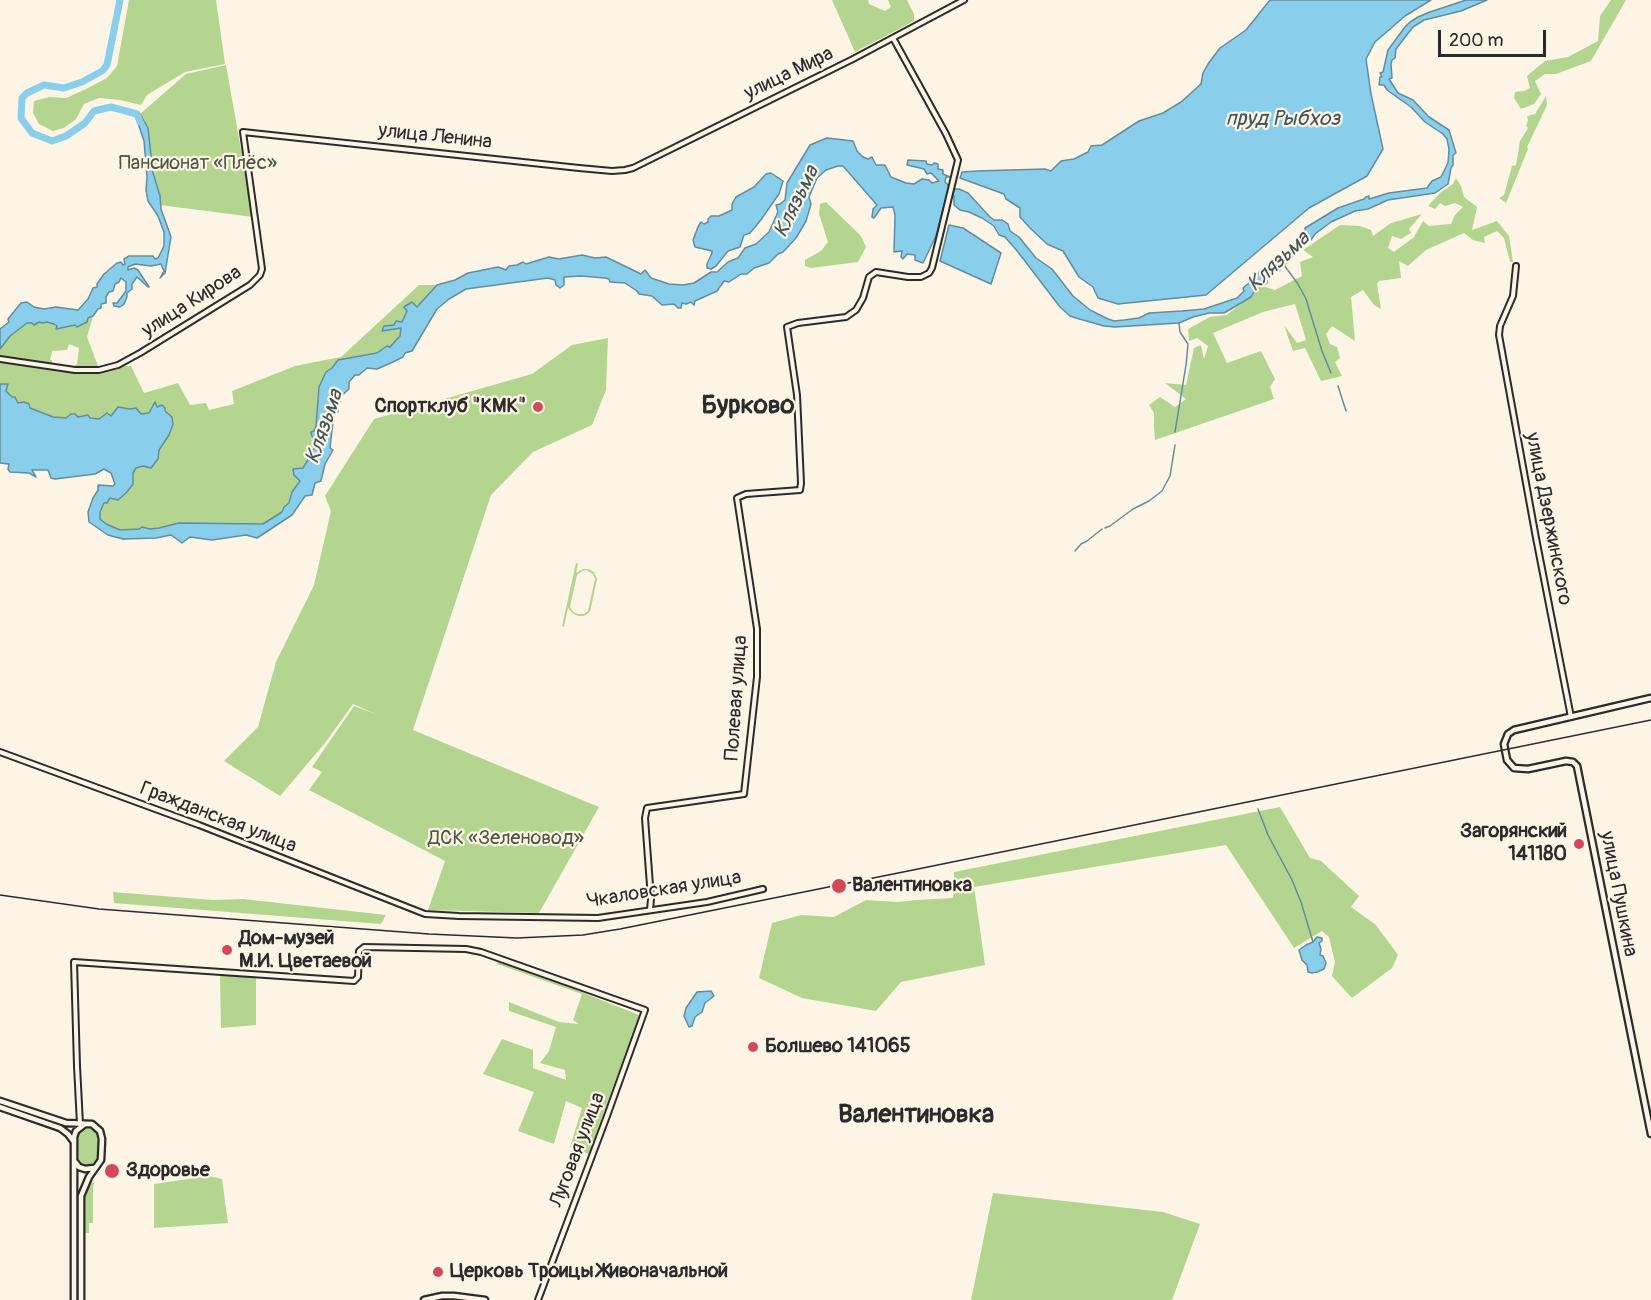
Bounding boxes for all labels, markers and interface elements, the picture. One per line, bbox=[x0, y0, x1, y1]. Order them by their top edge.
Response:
scale bar bbox=[1441, 18, 1549, 56]
text: 200 m bbox=[1449, 29, 1504, 52]
street label: улица Мира bbox=[741, 42, 837, 106]
water label: пруд Рыбхоз bbox=[1226, 107, 1340, 133]
street label: улица Ленина bbox=[377, 119, 493, 155]
park label: Пансионат «Плёс» bbox=[119, 152, 277, 176]
water label: Клязьма bbox=[769, 162, 825, 242]
water label: Клязьма bbox=[1242, 227, 1316, 297]
street label: улица Кирова bbox=[138, 261, 246, 343]
water label: Клязьма bbox=[301, 387, 349, 467]
district label: Бурково bbox=[701, 390, 795, 422]
place label: Спортклуб "КМК" bbox=[374, 395, 526, 419]
marker: Спортклуб "КМК" bbox=[531, 400, 545, 414]
street label: улица Дзержинского bbox=[1519, 431, 1577, 607]
street label: Полевая улица bbox=[721, 634, 753, 762]
street label: Гражданская улица bbox=[136, 777, 300, 859]
place label: Загорянский 141180 bbox=[1460, 820, 1567, 867]
park label: ДСК «Зеленовод» bbox=[428, 827, 584, 851]
street label: улица Пушкина bbox=[1594, 829, 1642, 959]
marker: Загорянский 141180 bbox=[1572, 837, 1586, 851]
street label: Чкаловская улица bbox=[585, 866, 743, 914]
place label: Валентиновка bbox=[852, 874, 972, 898]
marker: Валентиновка bbox=[830, 877, 848, 895]
place label: Дом-музей М.И. Цветаевой bbox=[239, 927, 372, 974]
marker: Дом-музей М.И. Цветаевой bbox=[220, 943, 234, 957]
place label: Болшево 141065 bbox=[765, 1035, 911, 1059]
marker: Болшево 141065 bbox=[746, 1040, 760, 1054]
street label: Луговая улица bbox=[545, 1089, 611, 1211]
district label: Валентиновка bbox=[838, 1099, 994, 1131]
place label: Здоровье bbox=[126, 1159, 210, 1183]
marker: Здоровье bbox=[103, 1162, 121, 1180]
place label: Церковь Троицы Живоначальной bbox=[450, 1260, 728, 1284]
marker: Церковь Троицы Живоначальной bbox=[431, 1265, 445, 1279]

